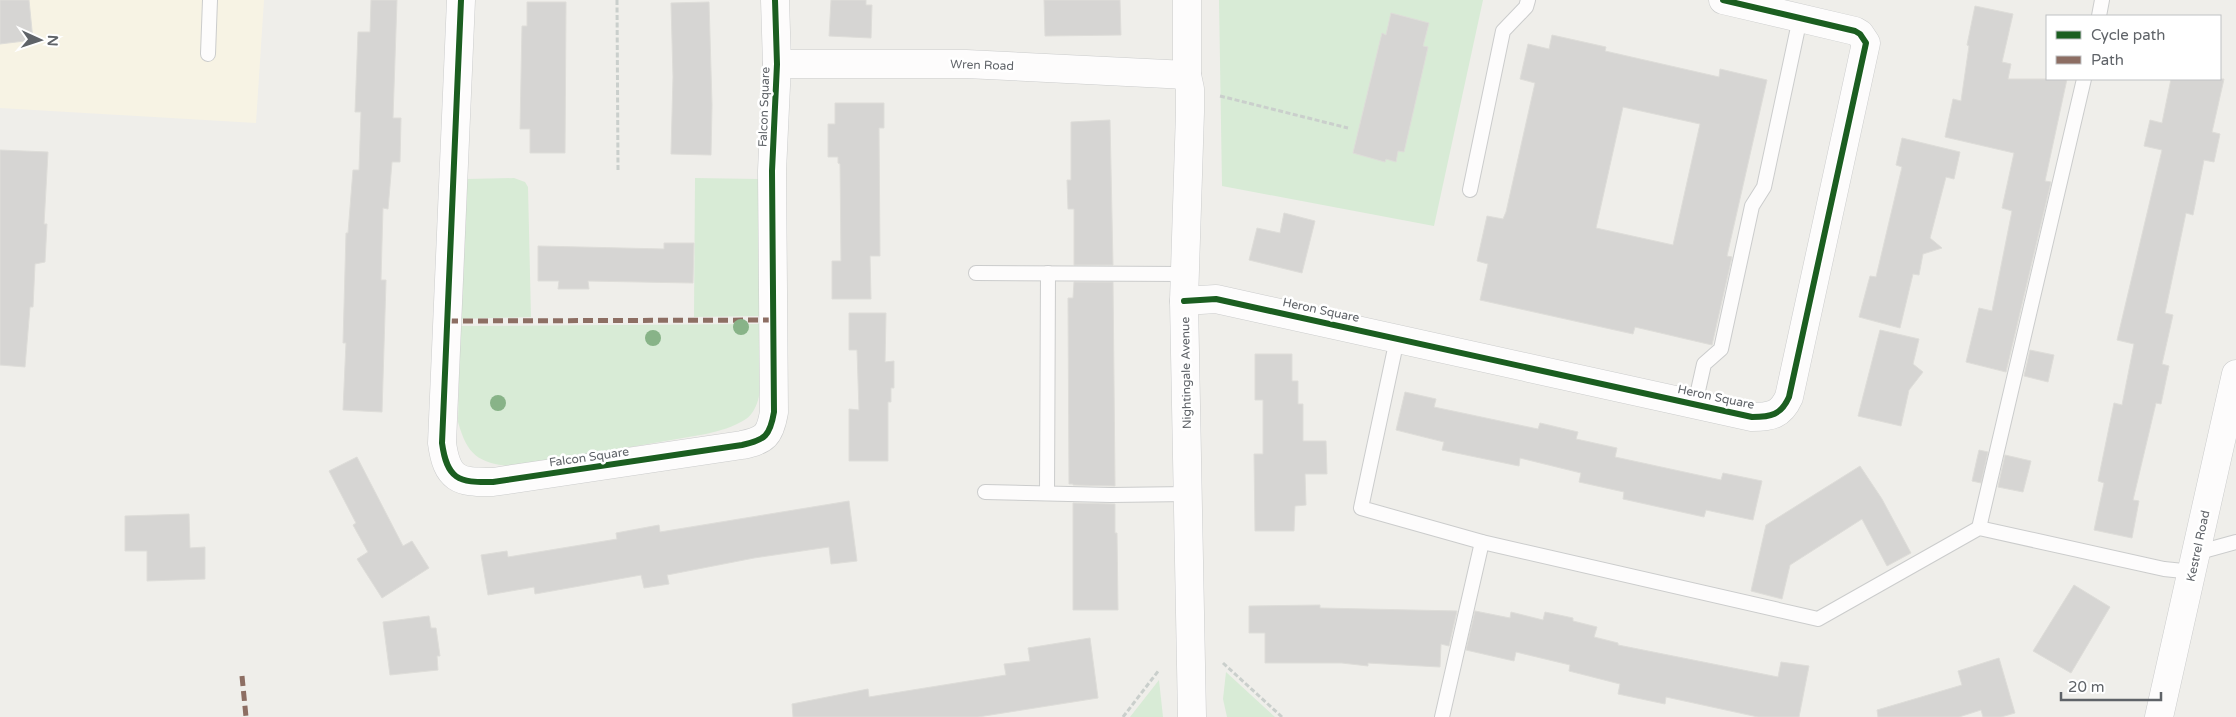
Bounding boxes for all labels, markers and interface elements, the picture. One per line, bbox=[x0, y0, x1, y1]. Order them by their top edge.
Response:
north arrow bbox=[15, 15, 65, 65]
legend bbox=[2046, 15, 2221, 80]
text: Cycle path bbox=[2091, 26, 2165, 44]
text: N bbox=[44, 35, 61, 47]
text: Path bbox=[2091, 51, 2124, 69]
street label: Wren Road bbox=[950, 57, 1014, 73]
street label: Falcon Square bbox=[756, 66, 772, 147]
street label: Heron Square bbox=[1281, 295, 1361, 325]
street label: Nightingale Avenue bbox=[1178, 317, 1194, 429]
street label: Heron Square bbox=[1676, 382, 1756, 412]
street label: Falcon Square bbox=[548, 444, 630, 470]
street label: Kestrel Road bbox=[2184, 509, 2212, 583]
scale bar bbox=[2061, 670, 2161, 702]
text: 20 m bbox=[2068, 678, 2105, 696]

